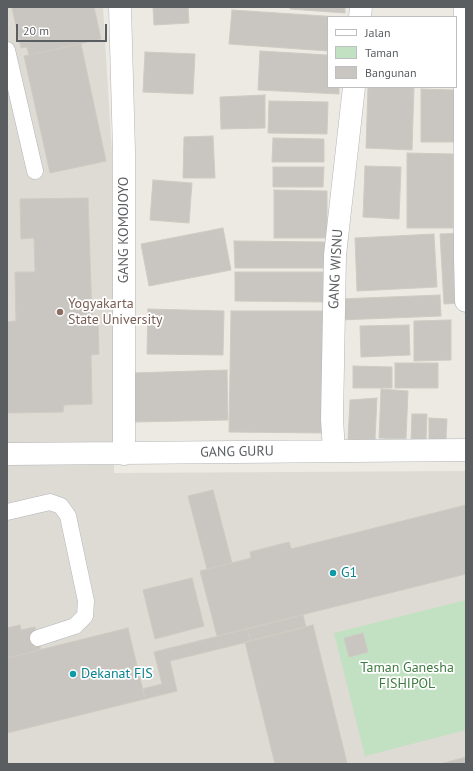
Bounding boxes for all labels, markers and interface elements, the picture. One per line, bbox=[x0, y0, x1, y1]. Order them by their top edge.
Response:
scale bar bbox=[18, 16, 109, 42]
legend bbox=[327, 16, 457, 88]
text: 20 m bbox=[23, 23, 49, 38]
text: Jalan bbox=[365, 25, 390, 40]
text: Taman bbox=[365, 45, 399, 60]
text: Bangunan bbox=[365, 65, 417, 80]
street label: GANG KOMOJOYO bbox=[116, 177, 132, 283]
street label: GANG WISNU bbox=[326, 229, 346, 309]
place label: Yogyakarta State University bbox=[68, 296, 162, 328]
marker: Yogyakarta State University bbox=[55, 307, 65, 317]
street label: GANG GURU bbox=[200, 443, 274, 461]
place label: G1 bbox=[341, 565, 357, 581]
marker: G1 bbox=[328, 568, 338, 578]
park label: Taman Ganesha FISHIPOL bbox=[360, 660, 454, 692]
place label: Dekanat FIS bbox=[81, 666, 153, 682]
marker: Dekanat FIS bbox=[68, 669, 78, 679]

